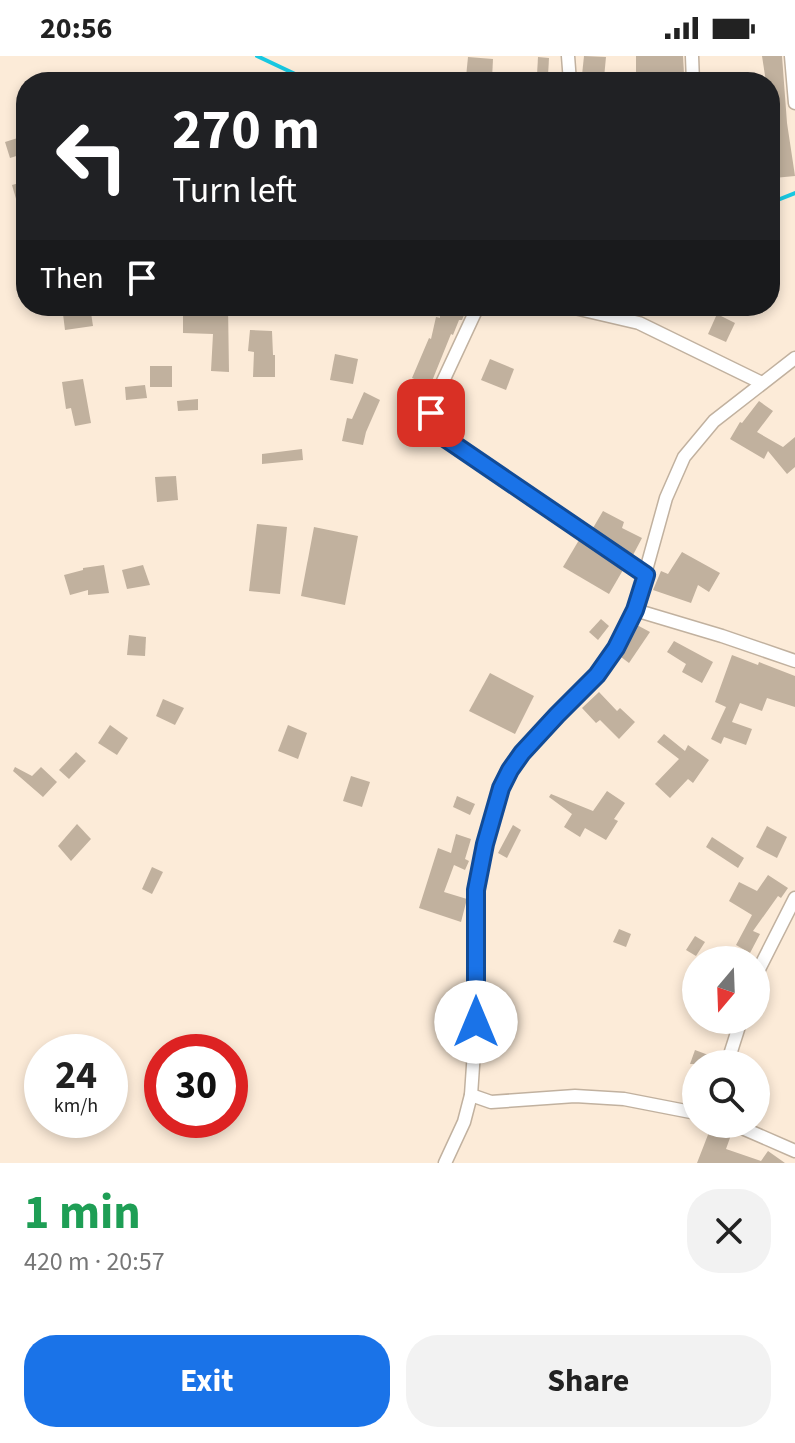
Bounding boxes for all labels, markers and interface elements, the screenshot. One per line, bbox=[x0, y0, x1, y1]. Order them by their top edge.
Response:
text: 20:56 bbox=[40, 7, 112, 50]
text: 270 m bbox=[172, 91, 320, 170]
icon: left bbox=[40, 104, 144, 208]
text: Turn left bbox=[172, 165, 297, 216]
icon: arrive bbox=[120, 256, 164, 300]
text: Then bbox=[40, 257, 104, 300]
pin bbox=[397, 379, 465, 447]
icon: arrive bbox=[409, 391, 453, 435]
north arrow bbox=[682, 946, 770, 1034]
map controls bbox=[682, 946, 770, 1138]
position arrow bbox=[434, 980, 518, 1064]
speed limit sign: 30 bbox=[144, 1034, 248, 1138]
text: 24 bbox=[55, 1047, 97, 1104]
button: search bbox=[682, 1050, 770, 1138]
text: km/h bbox=[54, 1092, 98, 1120]
text: 1 min bbox=[24, 1179, 141, 1247]
button: close bbox=[687, 1189, 771, 1273]
text: 420 m · 20:57 bbox=[24, 1243, 165, 1280]
button: Exit bbox=[24, 1335, 390, 1427]
button: Share bbox=[406, 1335, 771, 1427]

